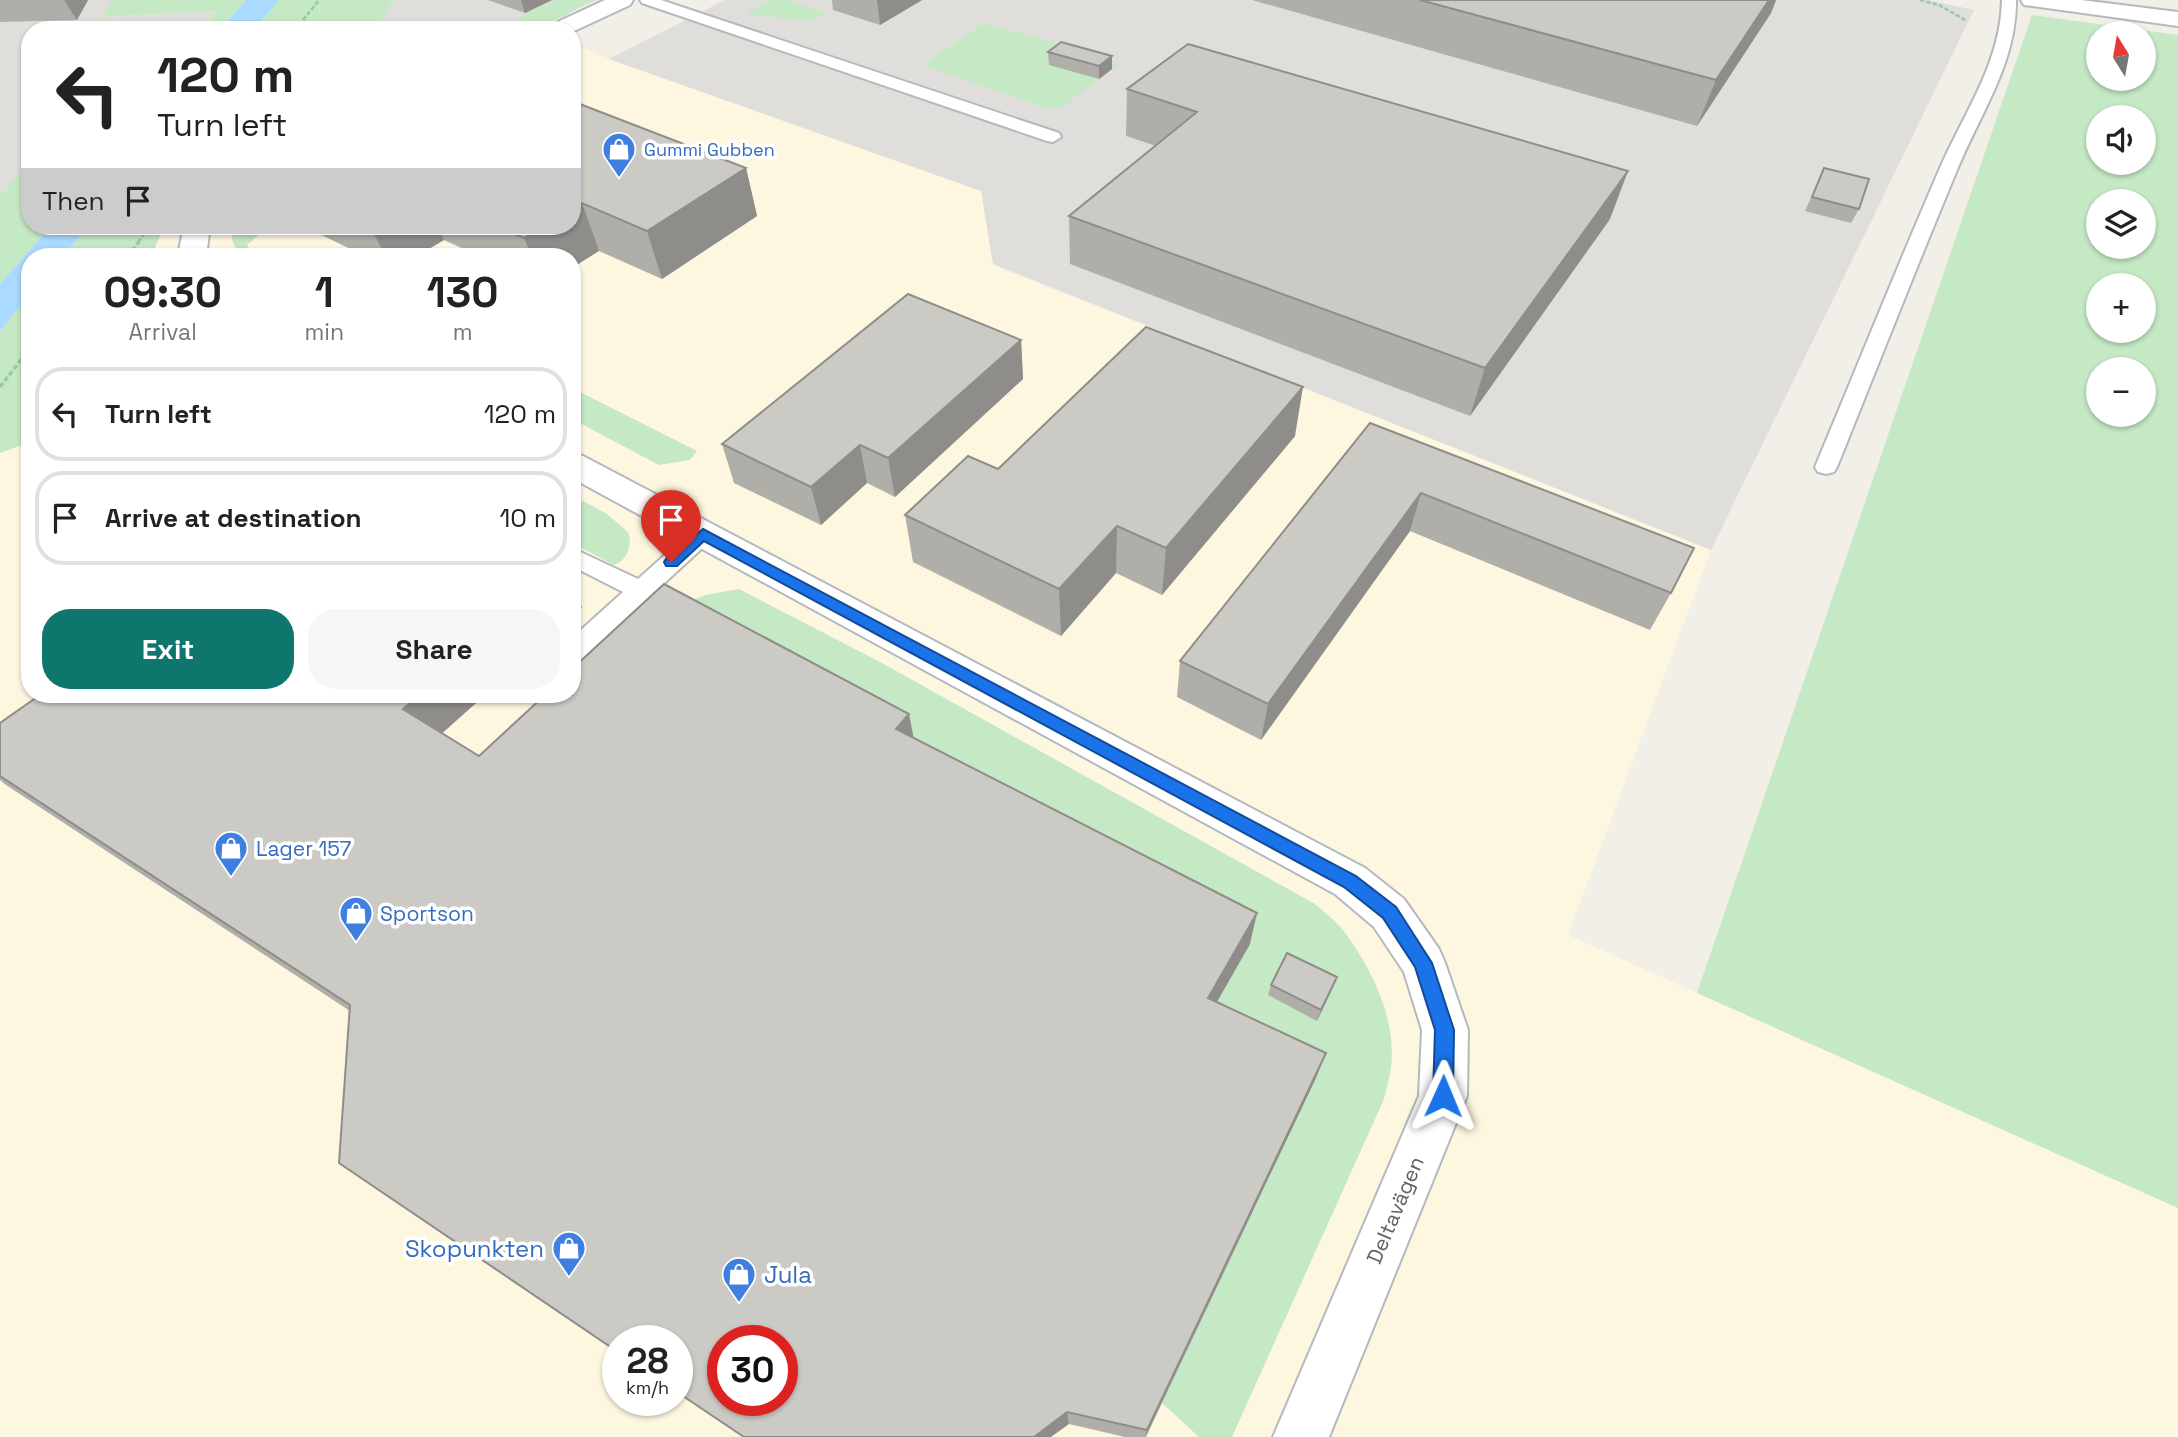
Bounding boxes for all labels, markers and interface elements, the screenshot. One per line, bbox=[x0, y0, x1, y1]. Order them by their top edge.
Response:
north arrow bbox=[2086, 21, 2156, 91]
map controls bbox=[2086, 21, 2156, 427]
text: 120 m bbox=[157, 44, 294, 106]
icon: left bbox=[42, 49, 133, 140]
text: Turn left bbox=[157, 105, 287, 145]
button: sound bbox=[2086, 105, 2156, 175]
shop icon: Gummi Gubben bbox=[600, 130, 638, 179]
place label: Gummi Gubben bbox=[644, 138, 775, 161]
icon: arrive bbox=[119, 182, 157, 220]
text: Then bbox=[42, 184, 105, 218]
button: layers bbox=[2086, 189, 2156, 259]
text: 09:30 bbox=[104, 266, 222, 319]
text: 1 bbox=[315, 266, 334, 319]
text: 130 bbox=[427, 266, 498, 319]
button: + bbox=[2086, 273, 2156, 343]
text: Arrival bbox=[129, 317, 197, 347]
text: min bbox=[305, 317, 344, 347]
text: m bbox=[453, 317, 472, 347]
button: − bbox=[2086, 357, 2156, 427]
icon: left bbox=[46, 395, 84, 433]
text: Turn left bbox=[105, 397, 212, 431]
text: 120 m bbox=[484, 397, 556, 431]
pin bbox=[641, 490, 701, 562]
icon: arrive bbox=[46, 499, 84, 537]
text: Arrive at destination bbox=[105, 501, 362, 535]
text: 10 m bbox=[499, 501, 556, 535]
icon: arrive bbox=[652, 501, 690, 539]
button: Exit bbox=[42, 609, 294, 689]
button: Share bbox=[308, 609, 560, 689]
shop icon: Lager 157 bbox=[212, 829, 250, 878]
place label: Lager 157 bbox=[256, 835, 352, 862]
shop icon: Sportson bbox=[337, 894, 375, 943]
place label: Sportson bbox=[380, 900, 474, 927]
position arrow bbox=[1406, 1059, 1480, 1133]
street label: Deltavägen bbox=[1360, 1152, 1430, 1268]
shop icon: Skopunkten bbox=[550, 1229, 588, 1278]
place label: Skopunkten bbox=[405, 1233, 544, 1264]
shop icon: Jula bbox=[720, 1255, 758, 1304]
place label: Jula bbox=[764, 1259, 812, 1290]
speed limit sign: 30 bbox=[707, 1325, 798, 1416]
text: 28 bbox=[627, 1339, 668, 1383]
text: km/h bbox=[626, 1376, 669, 1399]

